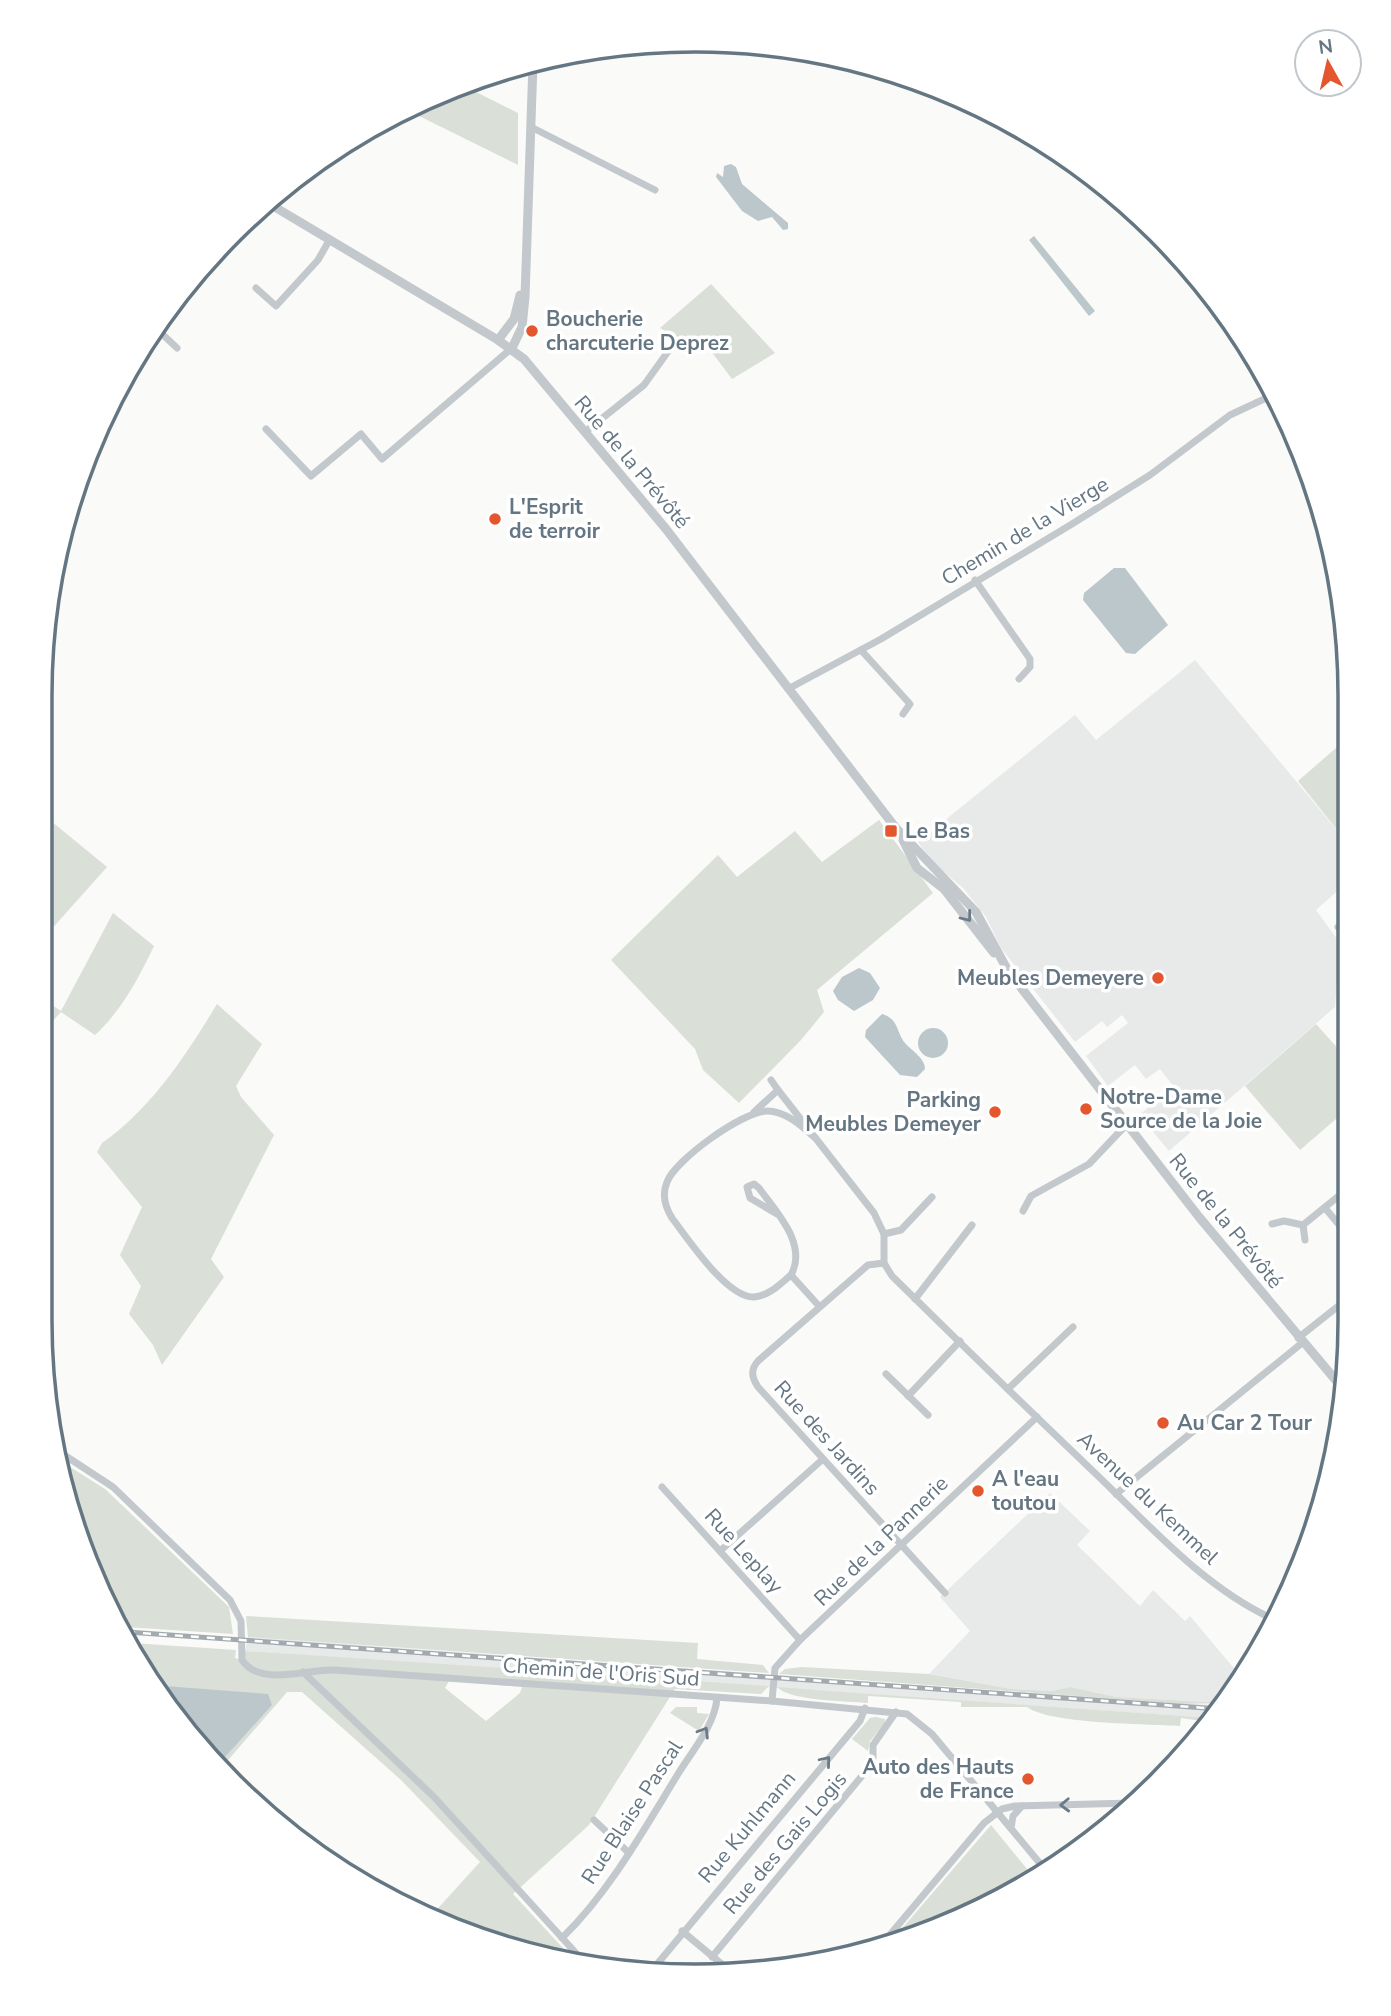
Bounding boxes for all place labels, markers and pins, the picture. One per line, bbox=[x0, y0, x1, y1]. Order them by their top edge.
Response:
place label: Boucherie charcuterie Deprez bbox=[546, 305, 729, 357]
marker: Boucherie charcuterie Deprez bbox=[524, 323, 540, 339]
place label: L'Esprit de terroir bbox=[509, 493, 601, 545]
marker: L'Esprit de terroir bbox=[487, 511, 503, 527]
place label: Le Bas bbox=[905, 817, 970, 845]
marker: Le Bas bbox=[883, 823, 899, 839]
place label: Meubles Demeyere bbox=[957, 964, 1144, 992]
marker: Meubles Demeyere bbox=[1150, 970, 1166, 986]
place label: Notre-Dame Source de la Joie bbox=[1100, 1083, 1262, 1135]
place label: Parking Meubles Demeyer bbox=[805, 1086, 982, 1138]
marker: Notre-Dame Source de la Joie bbox=[1078, 1101, 1094, 1117]
marker: Parking Meubles Demeyer bbox=[987, 1104, 1003, 1120]
place label: Au Car 2 Tour bbox=[1177, 1409, 1313, 1437]
marker: Au Car 2 Tour bbox=[1155, 1415, 1171, 1431]
place label: A l'eau toutou bbox=[992, 1465, 1059, 1517]
marker: A l'eau toutou bbox=[970, 1483, 986, 1499]
place label: Auto des Hauts de France bbox=[862, 1753, 1014, 1805]
marker: Auto des Hauts de France bbox=[1020, 1771, 1036, 1787]

